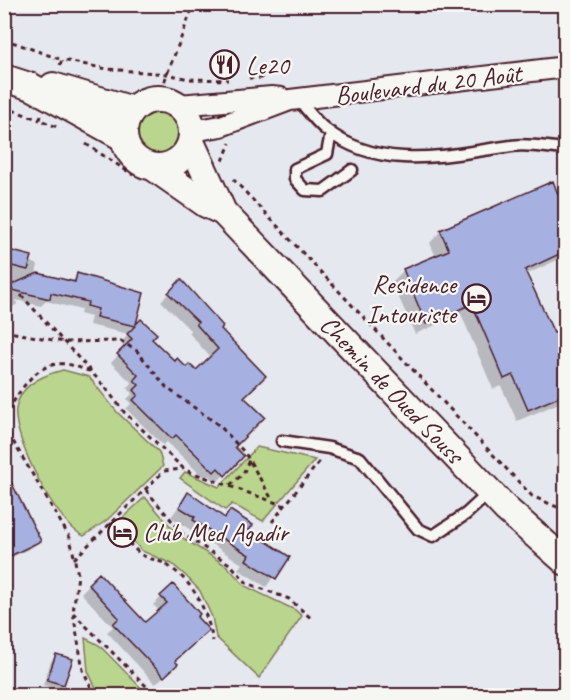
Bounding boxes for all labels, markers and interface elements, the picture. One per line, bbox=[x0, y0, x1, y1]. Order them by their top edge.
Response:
restaurant icon: Le20 bbox=[209, 49, 241, 81]
place label: Le20 bbox=[246, 49, 291, 82]
street label: Boulevard du 20 Août bbox=[333, 56, 525, 112]
place label: Residence Intouriste bbox=[367, 268, 459, 331]
hotel icon: Residence Intouriste bbox=[461, 283, 493, 315]
street label: Chemin de Oued Souss bbox=[313, 308, 472, 472]
hotel icon: Club Med Agadir bbox=[106, 516, 138, 548]
place label: Club Med Agadir bbox=[143, 516, 291, 549]

